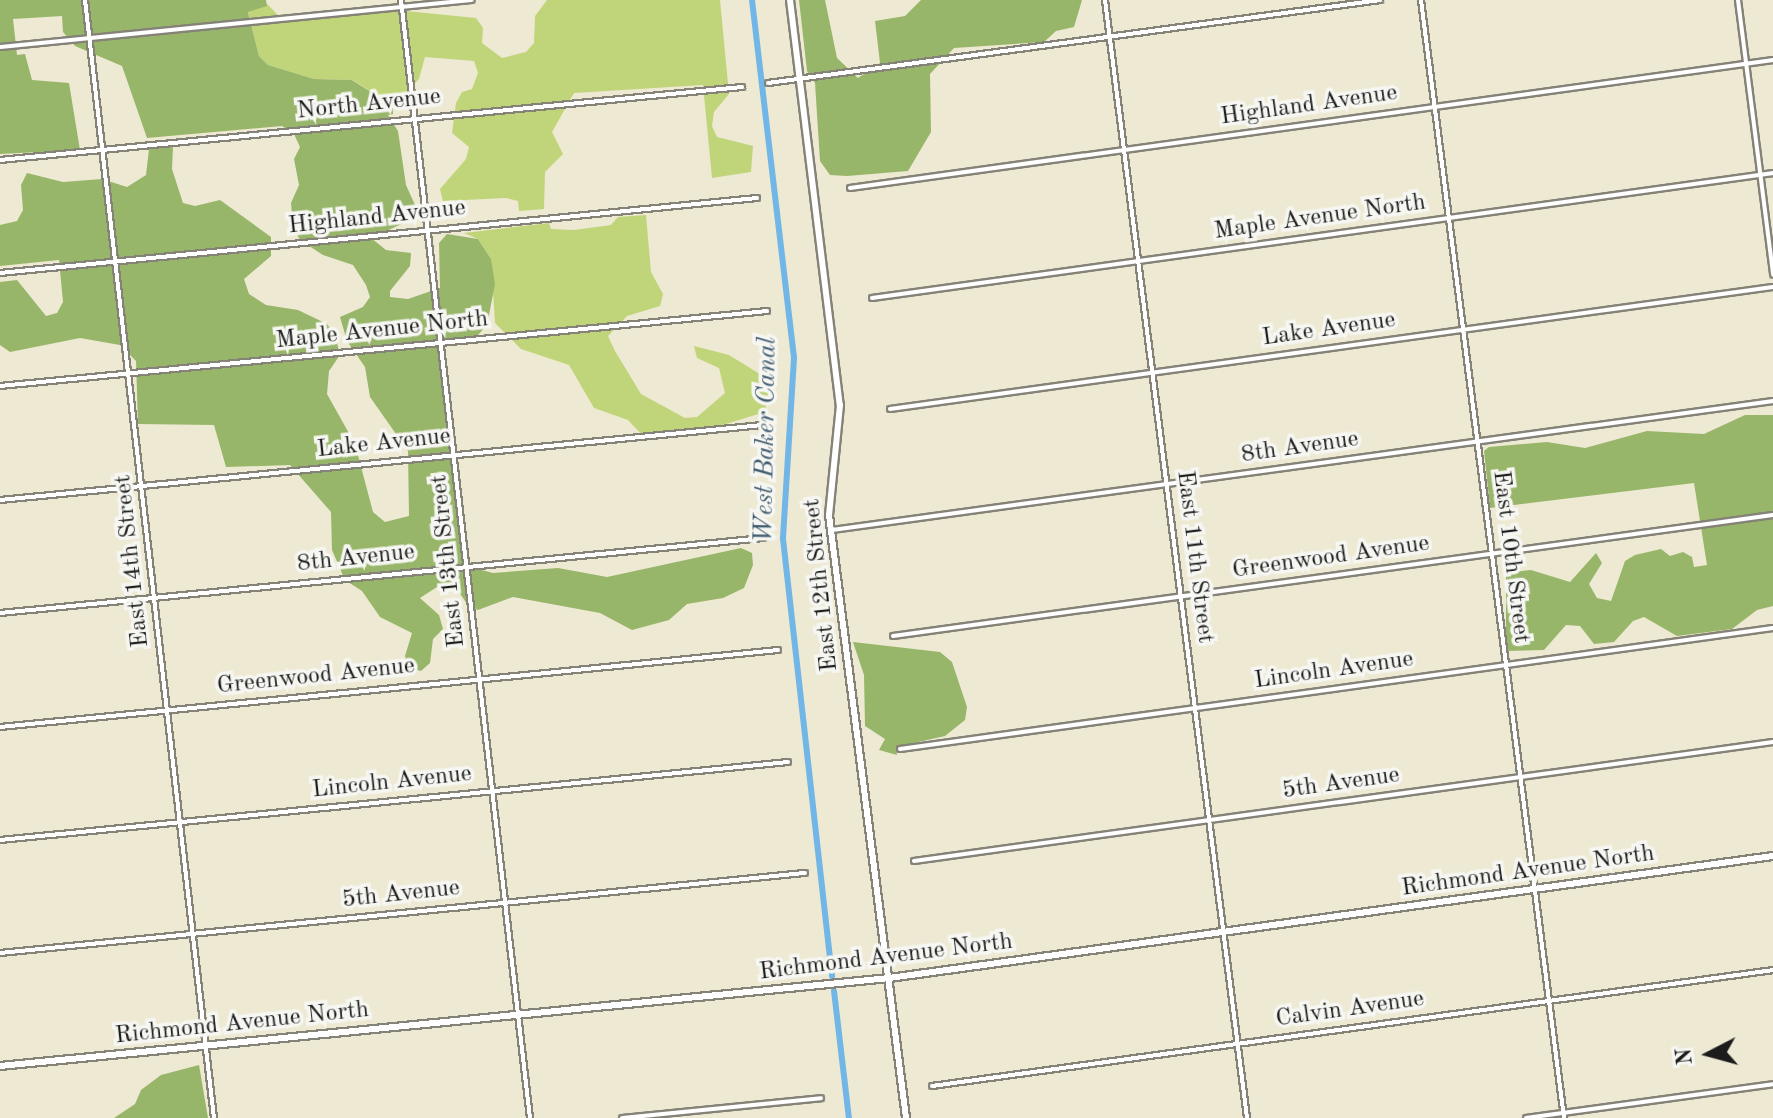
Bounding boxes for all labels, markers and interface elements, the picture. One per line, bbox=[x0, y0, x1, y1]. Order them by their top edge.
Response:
street label: Highland Avenue bbox=[1219, 79, 1399, 133]
street label: North Avenue bbox=[296, 83, 442, 127]
street label: Maple Avenue North bbox=[1212, 189, 1428, 247]
street label: Highland Avenue bbox=[287, 194, 467, 242]
street label: Maple Avenue North bbox=[274, 306, 490, 356]
street label: Lake Avenue bbox=[1260, 306, 1398, 354]
water label: West Baker Canal bbox=[750, 336, 784, 544]
street label: Lake Avenue bbox=[316, 423, 452, 465]
street label: 8th Avenue bbox=[1239, 426, 1361, 470]
street label: East 11th Street bbox=[1169, 469, 1219, 645]
street label: East 10th Street bbox=[1485, 469, 1535, 645]
street label: East 14th Street bbox=[110, 473, 156, 649]
street label: East 13th Street bbox=[426, 473, 472, 649]
street label: East 12th Street bbox=[799, 497, 845, 673]
street label: Greenwood Avenue bbox=[1231, 530, 1431, 586]
street label: 8th Avenue bbox=[296, 538, 416, 580]
street label: Lincoln Avenue bbox=[1253, 646, 1415, 696]
street label: Greenwood Avenue bbox=[216, 652, 416, 702]
street label: Lincoln Avenue bbox=[311, 760, 473, 806]
street label: 5th Avenue bbox=[1280, 762, 1402, 806]
street label: Richmond Avenue North bbox=[1400, 840, 1656, 904]
street label: 5th Avenue bbox=[341, 874, 461, 916]
street label: Richmond Avenue North bbox=[758, 928, 1014, 988]
street label: Calvin Avenue bbox=[1274, 985, 1426, 1035]
street label: Richmond Avenue North bbox=[114, 996, 370, 1052]
north arrow bbox=[1669, 1014, 1749, 1094]
text: N bbox=[1673, 1047, 1697, 1066]

